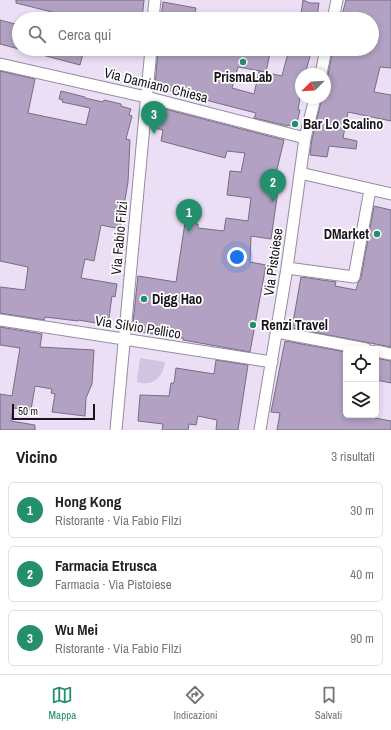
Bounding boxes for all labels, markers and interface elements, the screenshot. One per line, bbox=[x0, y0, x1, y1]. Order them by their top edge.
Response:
search box bbox=[12, 12, 379, 56]
icon: search bbox=[26, 23, 48, 45]
text: Cerca qui bbox=[58, 24, 111, 45]
marker: PrismaLab bbox=[238, 57, 248, 67]
street label: Via Damiano Chiesa bbox=[102, 63, 210, 107]
place label: PrismaLab bbox=[214, 68, 272, 86]
north arrow bbox=[295, 68, 331, 104]
pin: 3 bbox=[141, 101, 167, 134]
place label: Bar Lo Scalino bbox=[303, 115, 383, 133]
marker: Bar Lo Scalino bbox=[290, 119, 300, 129]
pin: 2 bbox=[260, 169, 286, 202]
pin: 1 bbox=[176, 199, 202, 232]
street label: Via Fabio Filzi bbox=[107, 200, 131, 276]
place label: DMarket bbox=[324, 225, 369, 243]
street label: Via Pistoiese bbox=[259, 227, 287, 297]
marker: DMarket bbox=[372, 229, 382, 239]
your location bbox=[227, 247, 247, 267]
place label: Digg Hao bbox=[152, 290, 202, 308]
marker: Digg Hao bbox=[139, 294, 149, 304]
street label: Via Silvio Pellico bbox=[94, 311, 182, 343]
place label: Renzi Travel bbox=[261, 316, 328, 334]
marker: Renzi Travel bbox=[248, 320, 258, 330]
map controls bbox=[343, 346, 379, 418]
button: locate bbox=[343, 346, 379, 382]
button: layers bbox=[343, 382, 379, 418]
scale bar bbox=[12, 402, 95, 421]
text: 50 m bbox=[18, 404, 38, 418]
text: Vicino bbox=[16, 445, 58, 468]
text: 3 risultati bbox=[331, 448, 375, 465]
text: Hong Kong bbox=[55, 491, 121, 512]
text: 1 bbox=[27, 502, 33, 519]
text: 30 m bbox=[350, 502, 374, 519]
text: Ristorante · Via Fabio Filzi bbox=[55, 512, 182, 529]
text: Farmacia Etrusca bbox=[55, 555, 157, 576]
text: 2 bbox=[27, 566, 33, 583]
text: 40 m bbox=[350, 566, 374, 583]
text: Farmacia · Via Pistoiese bbox=[55, 576, 172, 593]
text: Wu Mei bbox=[55, 619, 98, 640]
text: 3 bbox=[27, 630, 33, 647]
text: 90 m bbox=[350, 630, 374, 647]
text: Ristorante · Via Fabio Filzi bbox=[55, 640, 182, 657]
tab: Mappa bbox=[49, 684, 76, 722]
tab: Indicazioni bbox=[173, 684, 218, 722]
tab: Salvati bbox=[315, 684, 342, 722]

